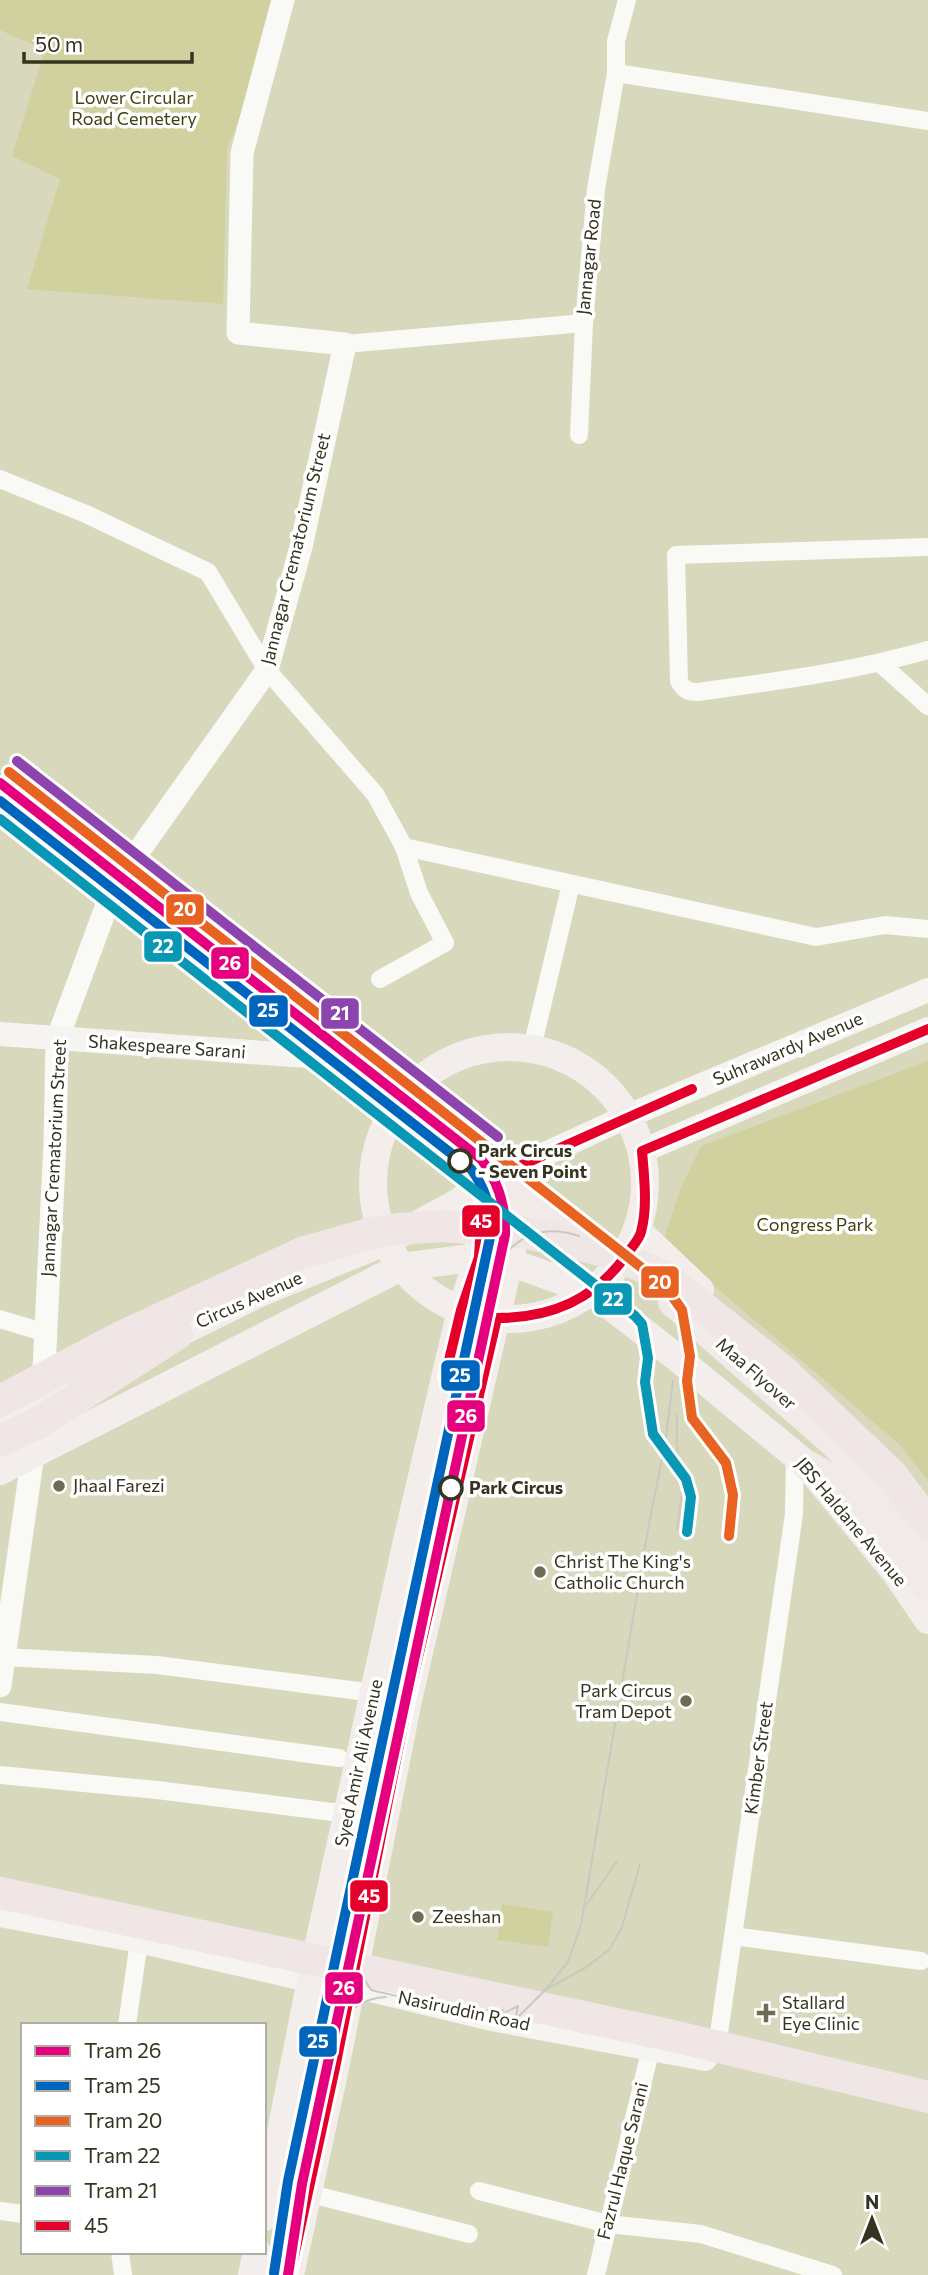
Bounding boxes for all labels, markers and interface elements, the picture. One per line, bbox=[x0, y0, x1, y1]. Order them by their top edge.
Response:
scale bar bbox=[24, 21, 192, 65]
text: 50 m bbox=[35, 31, 83, 56]
park label: Lower Circular Road Cemetery bbox=[71, 86, 197, 129]
street label: Jannagar Road bbox=[571, 198, 605, 316]
street label: Jannagar Crematorium Street bbox=[256, 431, 335, 667]
line badge: 20 bbox=[165, 893, 205, 926]
text: 20 bbox=[173, 897, 197, 920]
line badge: 22 bbox=[143, 930, 183, 963]
text: 22 bbox=[152, 934, 174, 957]
line badge: 26 bbox=[210, 946, 250, 980]
text: 26 bbox=[219, 951, 241, 974]
line badge: 25 bbox=[248, 994, 289, 1028]
line badge: 21 bbox=[320, 997, 360, 1030]
text: 25 bbox=[257, 998, 279, 1021]
text: 21 bbox=[330, 1001, 350, 1024]
street label: Suhrawardy Avenue bbox=[709, 1007, 866, 1090]
street label: Shakespeare Sarani bbox=[87, 1030, 247, 1062]
street label: Jannagar Crematorium Street bbox=[36, 1038, 70, 1277]
place label: Park Circus - Seven Point bbox=[478, 1139, 587, 1182]
marker: Park Circus - Seven Point bbox=[448, 1149, 472, 1173]
line badge: 45 bbox=[461, 1204, 501, 1238]
text: 45 bbox=[470, 1209, 492, 1232]
park label: Congress Park bbox=[757, 1213, 874, 1235]
line badge: 20 bbox=[640, 1265, 680, 1299]
street label: Circus Avenue bbox=[192, 1266, 305, 1332]
text: 20 bbox=[648, 1270, 672, 1293]
line badge: 22 bbox=[593, 1282, 633, 1316]
text: 22 bbox=[602, 1287, 624, 1310]
street label: Maa Flyover bbox=[712, 1332, 801, 1414]
line badge: 25 bbox=[440, 1359, 481, 1392]
text: 25 bbox=[449, 1363, 471, 1386]
line badge: 26 bbox=[446, 1399, 486, 1433]
text: 26 bbox=[455, 1404, 477, 1427]
street label: JBS Haldane Avenue bbox=[791, 1452, 912, 1590]
place label: Jhaal Farezi bbox=[73, 1474, 165, 1496]
marker: Park Circus bbox=[439, 1476, 463, 1500]
place label: Park Circus bbox=[469, 1476, 563, 1498]
marker: Jhaal Farezi bbox=[51, 1478, 67, 1494]
place label: Christ The King's Catholic Church bbox=[554, 1550, 691, 1593]
marker: Christ The King's Catholic Church bbox=[532, 1564, 548, 1580]
street label: Syed Amir Ali Avenue bbox=[329, 1677, 387, 1849]
place label: Park Circus Tram Depot bbox=[575, 1679, 672, 1722]
marker: Park Circus Tram Depot bbox=[678, 1693, 694, 1709]
street label: Kimber Street bbox=[739, 1700, 777, 1816]
line badge: 45 bbox=[349, 1879, 389, 1913]
text: 45 bbox=[358, 1884, 380, 1907]
place label: Zeeshan bbox=[432, 1905, 501, 1927]
marker: Zeeshan bbox=[410, 1909, 426, 1925]
line badge: 26 bbox=[324, 1971, 364, 2005]
text: 26 bbox=[333, 1976, 355, 1999]
street label: Nasiruddin Road bbox=[396, 1985, 532, 2035]
place label: Stallard Eye Clinic bbox=[782, 1991, 860, 2034]
marker: Stallard Eye Clinic bbox=[756, 2003, 776, 2023]
legend bbox=[21, 2023, 266, 2254]
line badge: 25 bbox=[298, 2025, 338, 2058]
text: 25 bbox=[307, 2029, 329, 2052]
text: Tram 26 bbox=[84, 2037, 162, 2062]
text: Tram 25 bbox=[84, 2072, 161, 2097]
street label: Fazrul Haque Sarani bbox=[592, 2080, 652, 2242]
text: Tram 20 bbox=[84, 2107, 163, 2132]
text: Tram 22 bbox=[84, 2142, 161, 2167]
text: Tram 21 bbox=[84, 2177, 158, 2202]
north arrow bbox=[837, 2184, 907, 2254]
text: N bbox=[865, 2190, 879, 2213]
text: 45 bbox=[84, 2212, 109, 2237]

